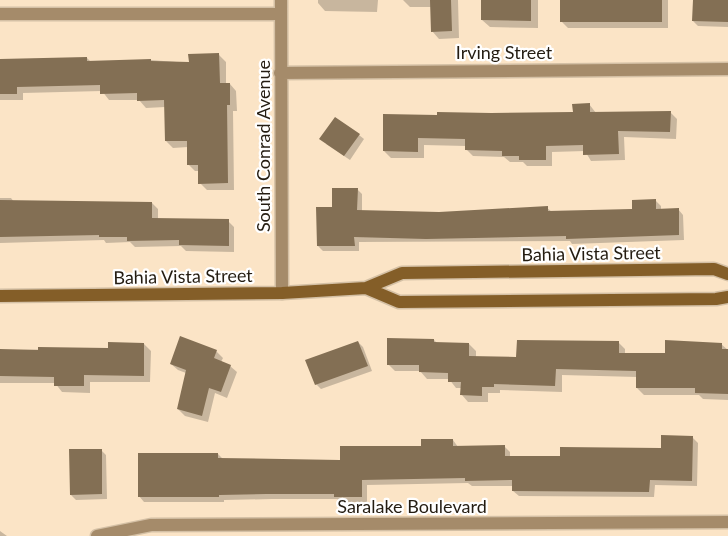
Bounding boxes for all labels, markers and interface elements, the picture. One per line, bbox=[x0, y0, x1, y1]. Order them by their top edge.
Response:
street label: Irving Street bbox=[456, 41, 553, 63]
street label: South Conrad Avenue bbox=[252, 60, 274, 232]
street label: Bahia Vista Street bbox=[521, 241, 661, 265]
street label: Bahia Vista Street bbox=[113, 264, 253, 288]
street label: Saralake Boulevard bbox=[337, 495, 487, 517]

